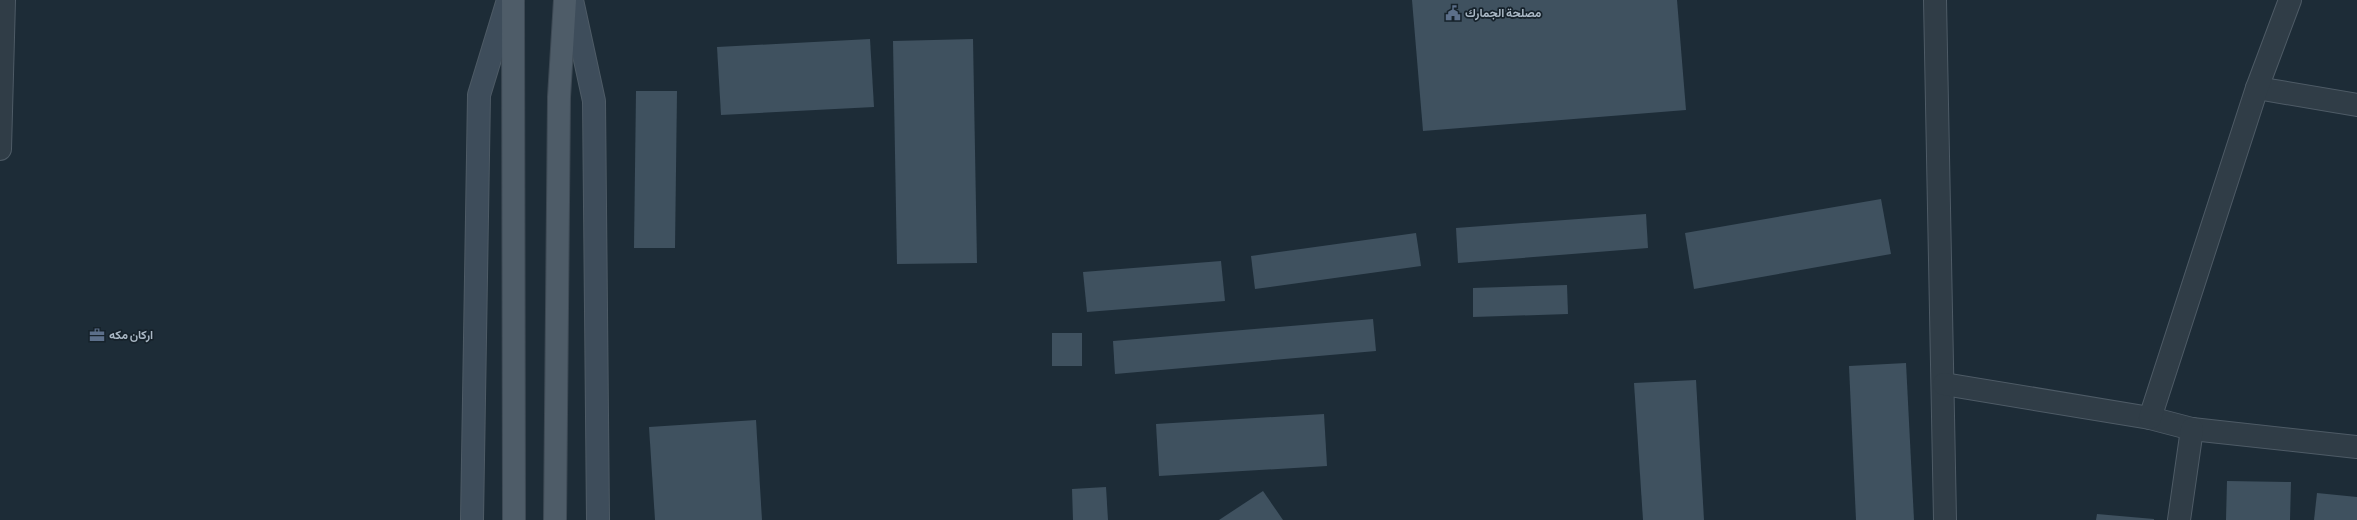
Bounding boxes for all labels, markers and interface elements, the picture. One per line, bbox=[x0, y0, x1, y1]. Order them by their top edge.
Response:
public building icon: مصلحة الجمارك bbox=[1444, 4, 1462, 22]
place label: مصلحة الجمارك bbox=[1465, 6, 1542, 21]
office icon: اركان مكه bbox=[88, 326, 106, 344]
place label: اركان مكه bbox=[109, 328, 153, 343]

